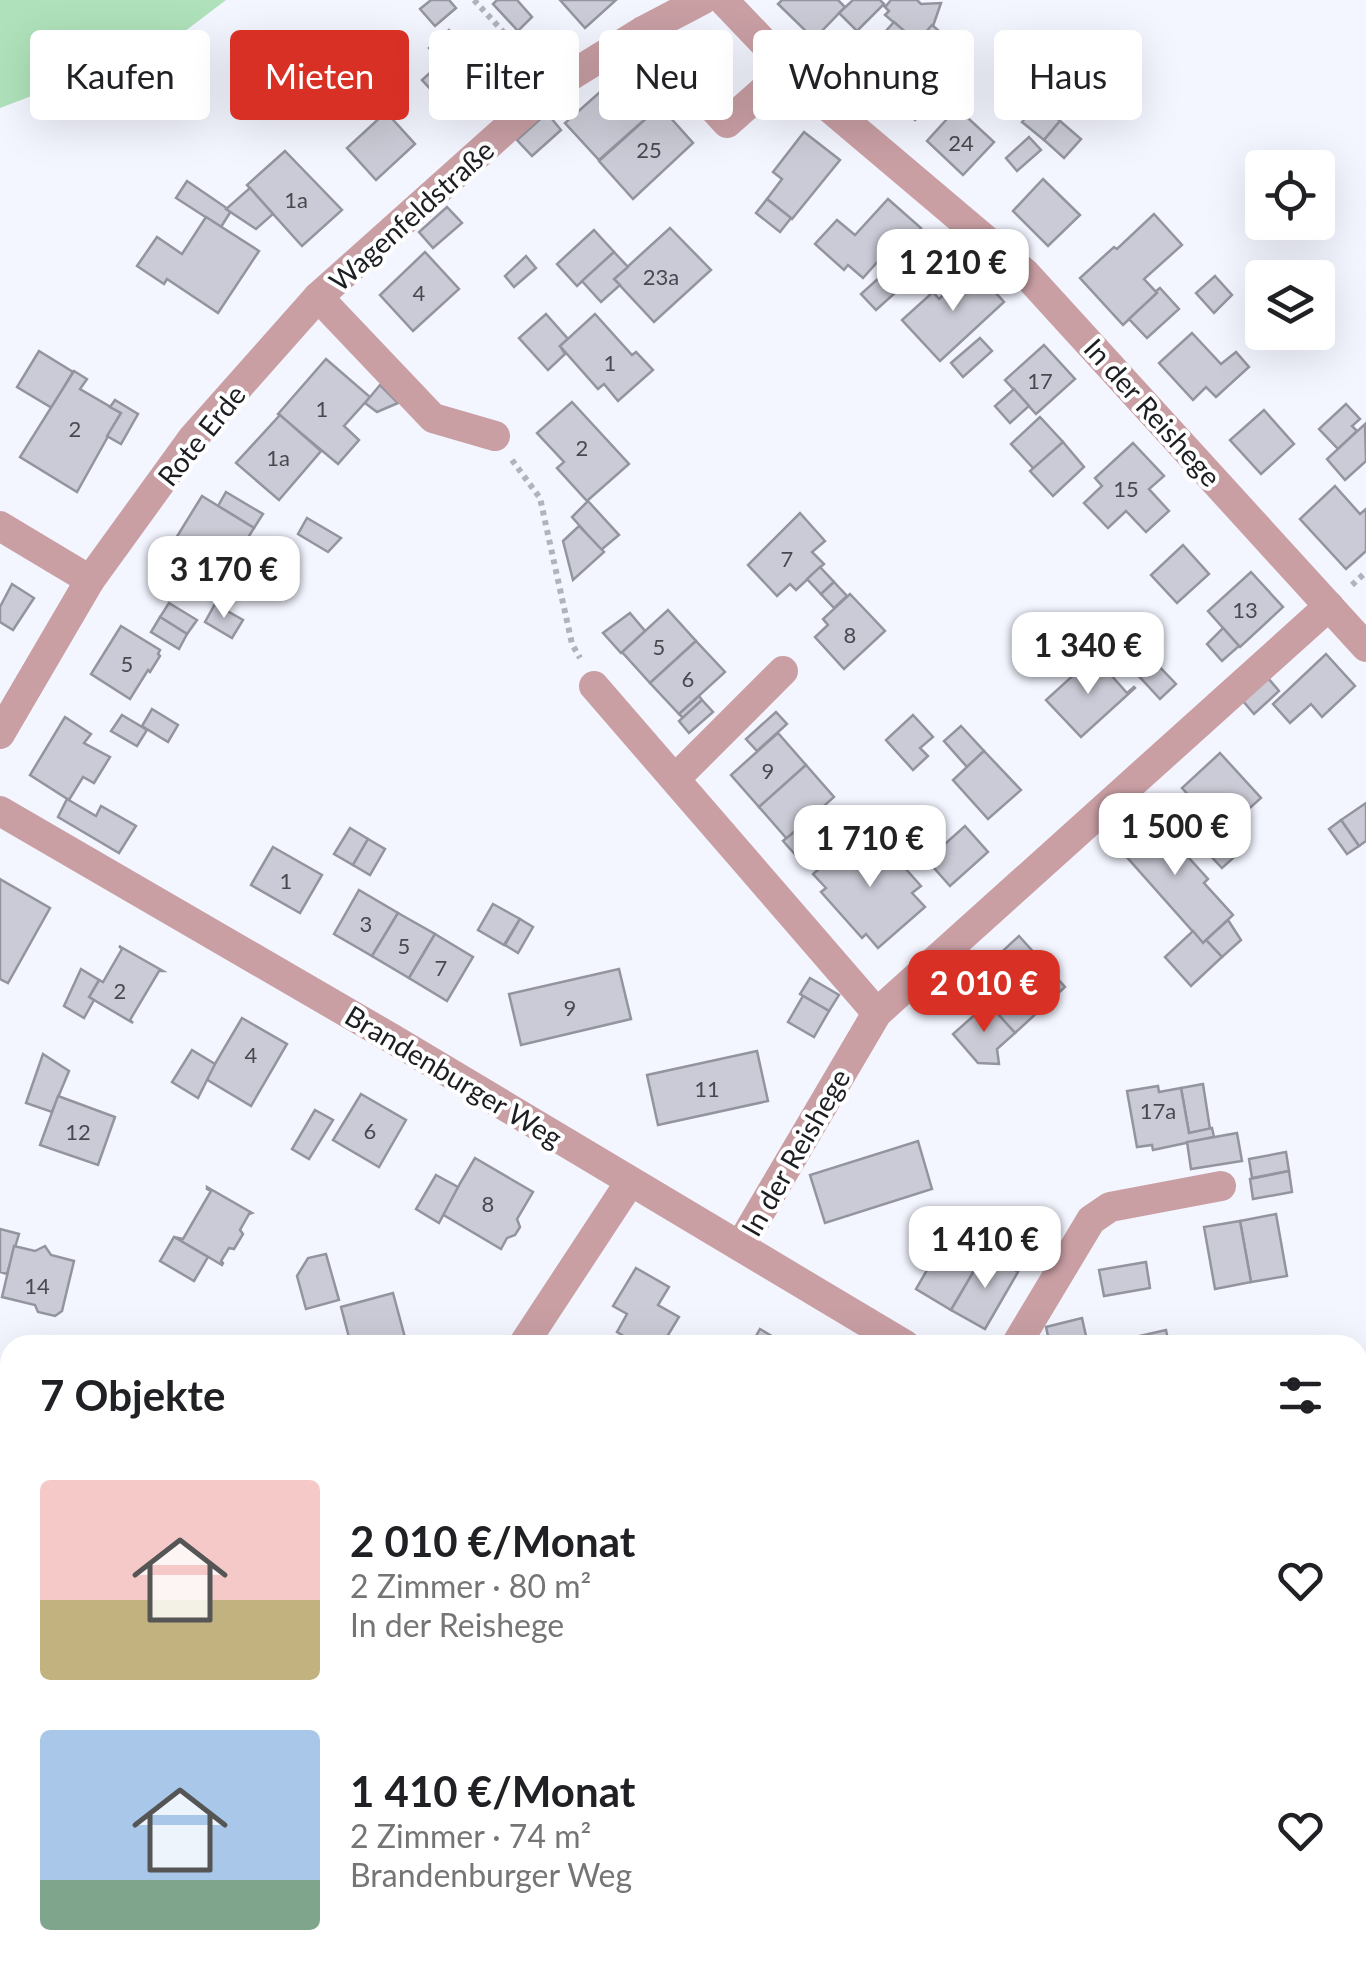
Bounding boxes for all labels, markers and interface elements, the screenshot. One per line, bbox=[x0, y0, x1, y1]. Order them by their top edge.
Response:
chip: Kaufen bbox=[30, 30, 210, 120]
chip: Mieten bbox=[230, 30, 409, 120]
chip: Filter bbox=[429, 30, 579, 120]
chip: Neu bbox=[599, 30, 733, 120]
chip: Wohnung bbox=[753, 30, 974, 120]
chip: Haus bbox=[994, 30, 1142, 120]
house number: 24 bbox=[948, 129, 974, 156]
street label: Wagenfeldstraße bbox=[322, 132, 500, 298]
house number: 25 bbox=[636, 136, 662, 163]
map controls bbox=[1245, 150, 1335, 350]
button: locate bbox=[1245, 150, 1335, 240]
house number: 1a bbox=[284, 186, 308, 213]
pin: 1 210 € bbox=[861, 229, 1045, 314]
text: 1 210 € bbox=[899, 242, 1007, 281]
button: layers bbox=[1245, 260, 1335, 350]
house number: 23a bbox=[643, 263, 679, 290]
house number: 4 bbox=[413, 279, 426, 306]
street label: In der Reishege bbox=[1078, 331, 1228, 493]
house number: 1 bbox=[604, 349, 616, 376]
house number: 17 bbox=[1027, 367, 1053, 394]
street label: Rote Erde bbox=[150, 378, 252, 492]
house number: 1 bbox=[316, 395, 328, 422]
house number: 2 bbox=[69, 415, 81, 442]
house number: 2 bbox=[576, 434, 588, 461]
house number: 1a bbox=[266, 444, 290, 471]
house number: 15 bbox=[1113, 475, 1139, 502]
pin: 3 170 € bbox=[132, 536, 316, 621]
house number: 7 bbox=[781, 545, 793, 572]
text: 3 170 € bbox=[170, 549, 278, 588]
house number: 13 bbox=[1232, 596, 1258, 623]
pin: 1 340 € bbox=[996, 612, 1180, 697]
house number: 8 bbox=[844, 621, 856, 648]
text: 1 340 € bbox=[1034, 625, 1142, 664]
house number: 5 bbox=[653, 633, 665, 660]
house number: 5 bbox=[121, 650, 133, 677]
house number: 6 bbox=[682, 665, 694, 692]
house number: 9 bbox=[762, 757, 774, 784]
pin: 1 500 € bbox=[1083, 793, 1267, 878]
pin: 1 710 € bbox=[778, 805, 962, 890]
text: 1 500 € bbox=[1121, 806, 1229, 845]
text: 1 710 € bbox=[816, 818, 924, 857]
house number: 1 bbox=[280, 867, 292, 894]
house number: 3 bbox=[360, 910, 372, 937]
house number: 5 bbox=[398, 932, 410, 959]
pin: 2 010 € bbox=[892, 950, 1076, 1035]
house number: 7 bbox=[435, 954, 447, 981]
text: 2 010 € bbox=[930, 963, 1038, 1002]
house number: 2 bbox=[114, 977, 126, 1004]
house number: 9 bbox=[564, 994, 576, 1021]
street label: Brandenburger Weg bbox=[339, 998, 569, 1154]
house number: 4 bbox=[245, 1041, 258, 1068]
street label: In der Reishege bbox=[733, 1062, 857, 1242]
house number: 11 bbox=[694, 1075, 720, 1102]
house number: 17a bbox=[1140, 1097, 1176, 1124]
house number: 6 bbox=[364, 1117, 376, 1144]
house number: 12 bbox=[65, 1118, 91, 1145]
house number: 8 bbox=[482, 1190, 494, 1217]
pin: 1 410 € bbox=[893, 1206, 1077, 1291]
text: 1 410 € bbox=[931, 1219, 1039, 1258]
house number: 14 bbox=[24, 1272, 50, 1299]
icon: filters bbox=[1273, 1368, 1328, 1423]
text: 7 Objekte bbox=[40, 1370, 225, 1420]
text: 2 010 €/Monat bbox=[350, 1516, 635, 1566]
icon: home bbox=[120, 1520, 240, 1640]
icon: heart bbox=[1273, 1553, 1328, 1608]
text: 2 Zimmer · 80 m² bbox=[350, 1566, 591, 1605]
text: In der Reishege bbox=[350, 1605, 564, 1644]
text: 1 410 €/Monat bbox=[350, 1766, 635, 1816]
icon: home bbox=[120, 1770, 240, 1890]
icon: heart bbox=[1273, 1803, 1328, 1858]
text: 2 Zimmer · 74 m² bbox=[350, 1816, 591, 1855]
text: Brandenburger Weg bbox=[350, 1855, 632, 1894]

